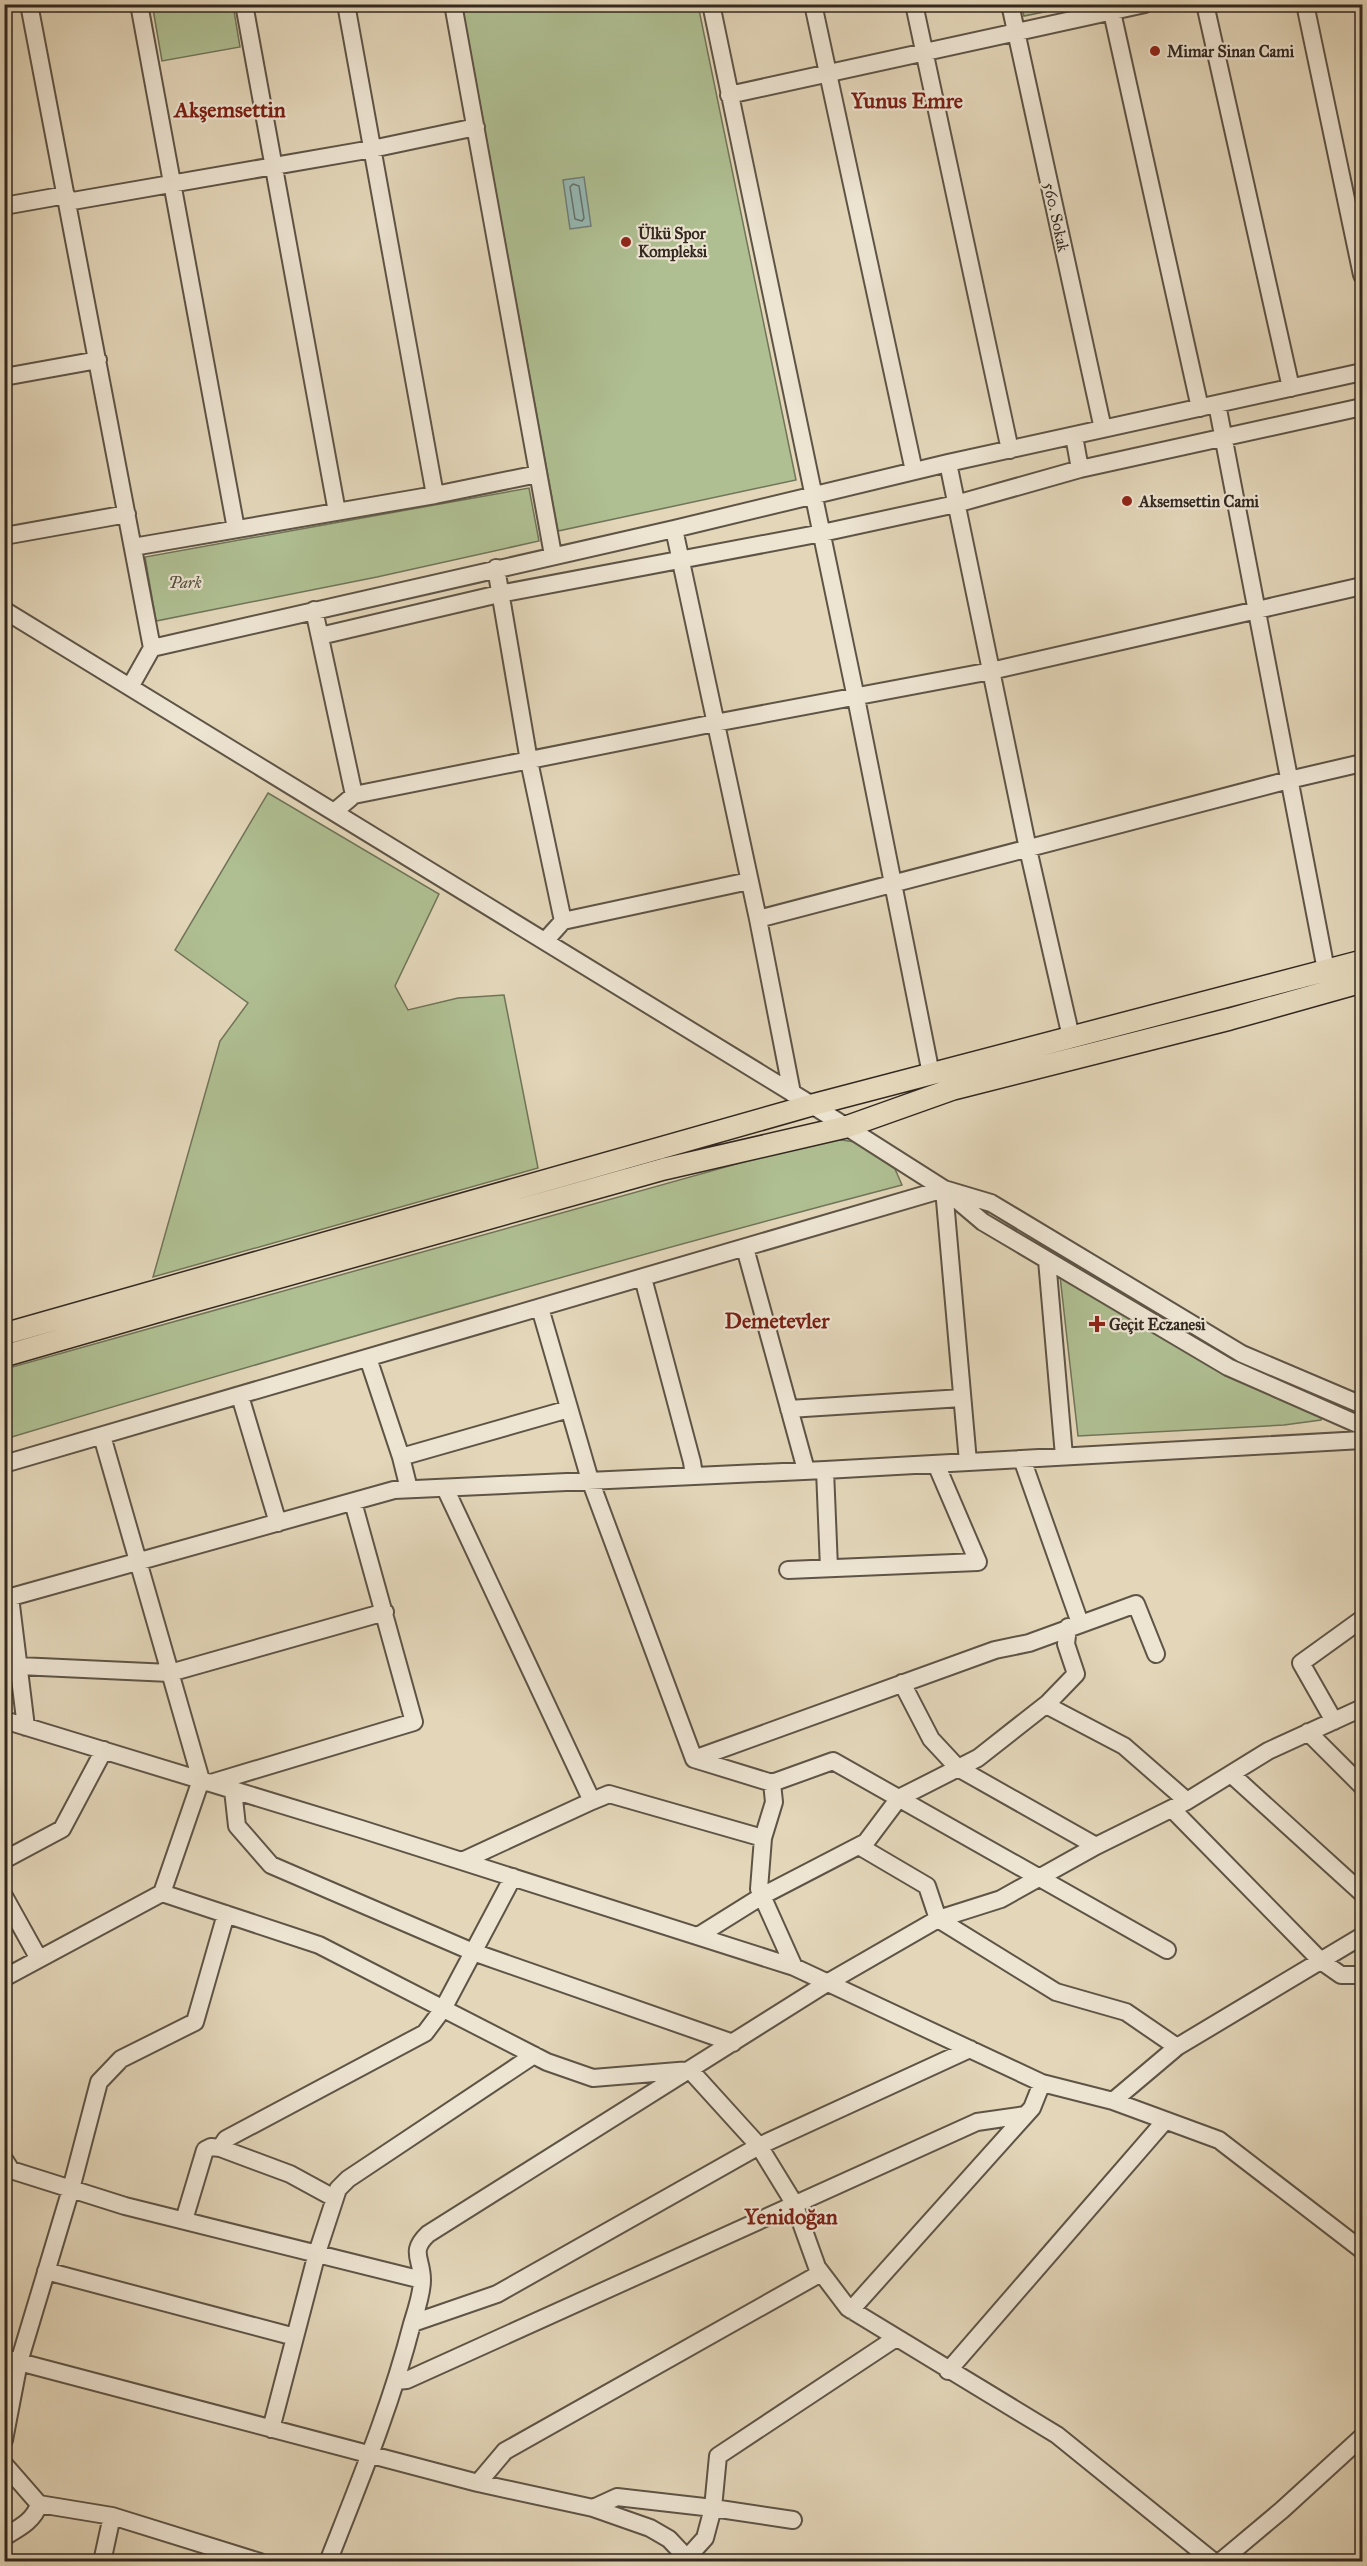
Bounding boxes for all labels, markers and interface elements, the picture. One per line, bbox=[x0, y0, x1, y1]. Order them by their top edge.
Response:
place label: Mimar Sinan Cami bbox=[1167, 42, 1295, 61]
marker: Mimar Sinan Cami bbox=[1148, 44, 1162, 58]
district label: Yunus Emre bbox=[850, 87, 963, 114]
district label: Akşemsettin bbox=[172, 96, 286, 123]
street label: 560. Sokak bbox=[1040, 181, 1073, 254]
place label: Ülkü Spor Kompleksi bbox=[638, 223, 708, 262]
marker: Ülkü Spor Kompleksi bbox=[619, 235, 633, 249]
place label: Aksemsettin Cami bbox=[1138, 492, 1260, 511]
marker: Aksemsettin Cami bbox=[1120, 494, 1134, 508]
park label: Park bbox=[168, 573, 202, 592]
district label: Demetevler bbox=[725, 1307, 830, 1334]
place label: Geçit Eczanesi bbox=[1109, 1315, 1206, 1335]
marker: Geçit Eczanesi bbox=[1090, 1317, 1104, 1331]
district label: Yenidoğan bbox=[743, 2203, 838, 2230]

